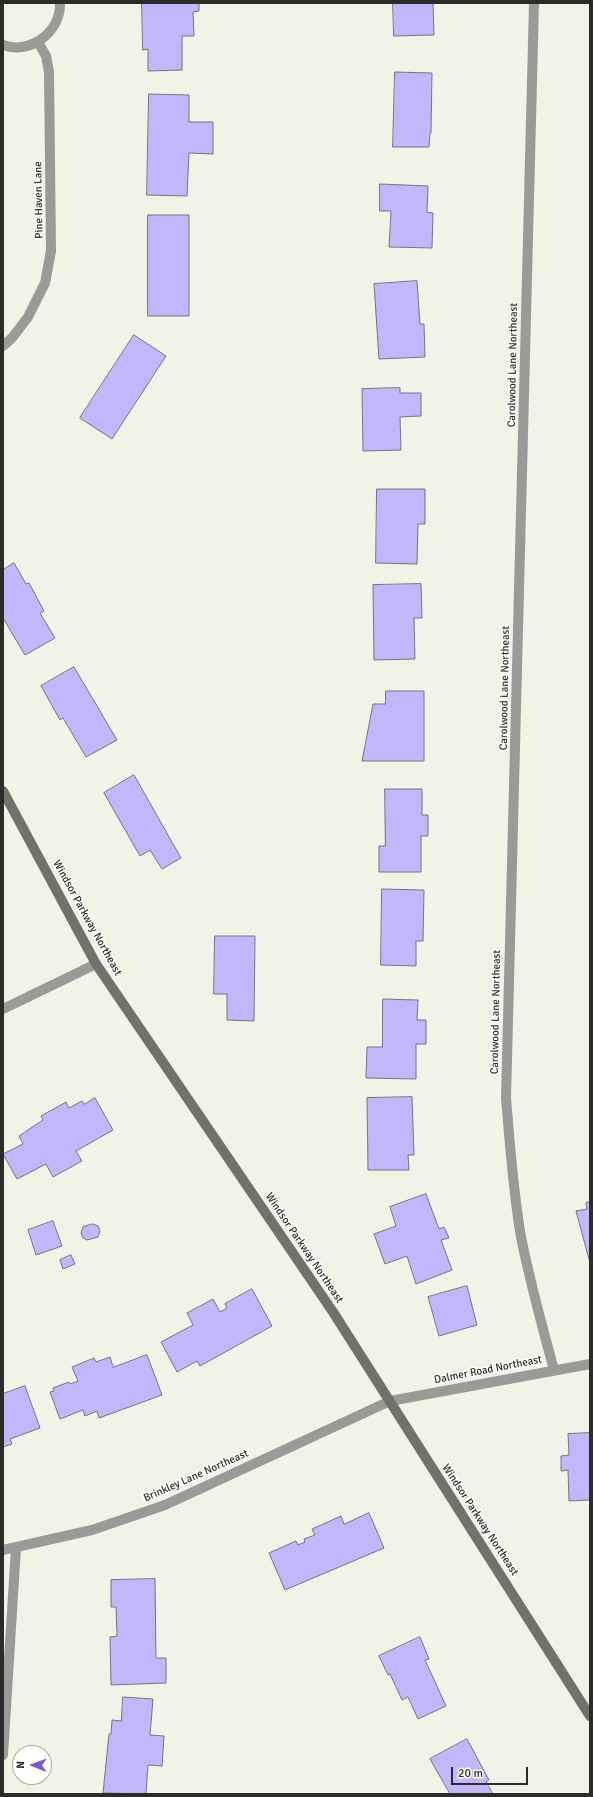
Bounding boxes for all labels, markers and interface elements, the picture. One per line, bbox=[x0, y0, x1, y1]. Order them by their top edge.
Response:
street label: Pine Haven Lane bbox=[32, 161, 46, 239]
street label: Carolwood Lane Northeast bbox=[505, 303, 521, 427]
street label: Carolwood Lane Northeast bbox=[497, 626, 513, 750]
street label: Windsor Parkway Northeast bbox=[50, 858, 124, 978]
street label: Carolwood Lane Northeast bbox=[488, 950, 504, 1074]
street label: Windsor Parkway Northeast bbox=[262, 1190, 346, 1306]
street label: Dalmer Road Northeast bbox=[433, 1353, 543, 1387]
street label: Brinkley Lane Northeast bbox=[142, 1447, 250, 1505]
street label: Windsor Parkway Northeast bbox=[439, 1462, 521, 1578]
north arrow bbox=[12, 1745, 52, 1785]
scale bar bbox=[453, 1759, 530, 1785]
text: N bbox=[14, 1761, 27, 1769]
text: 20 m bbox=[458, 1766, 483, 1781]

